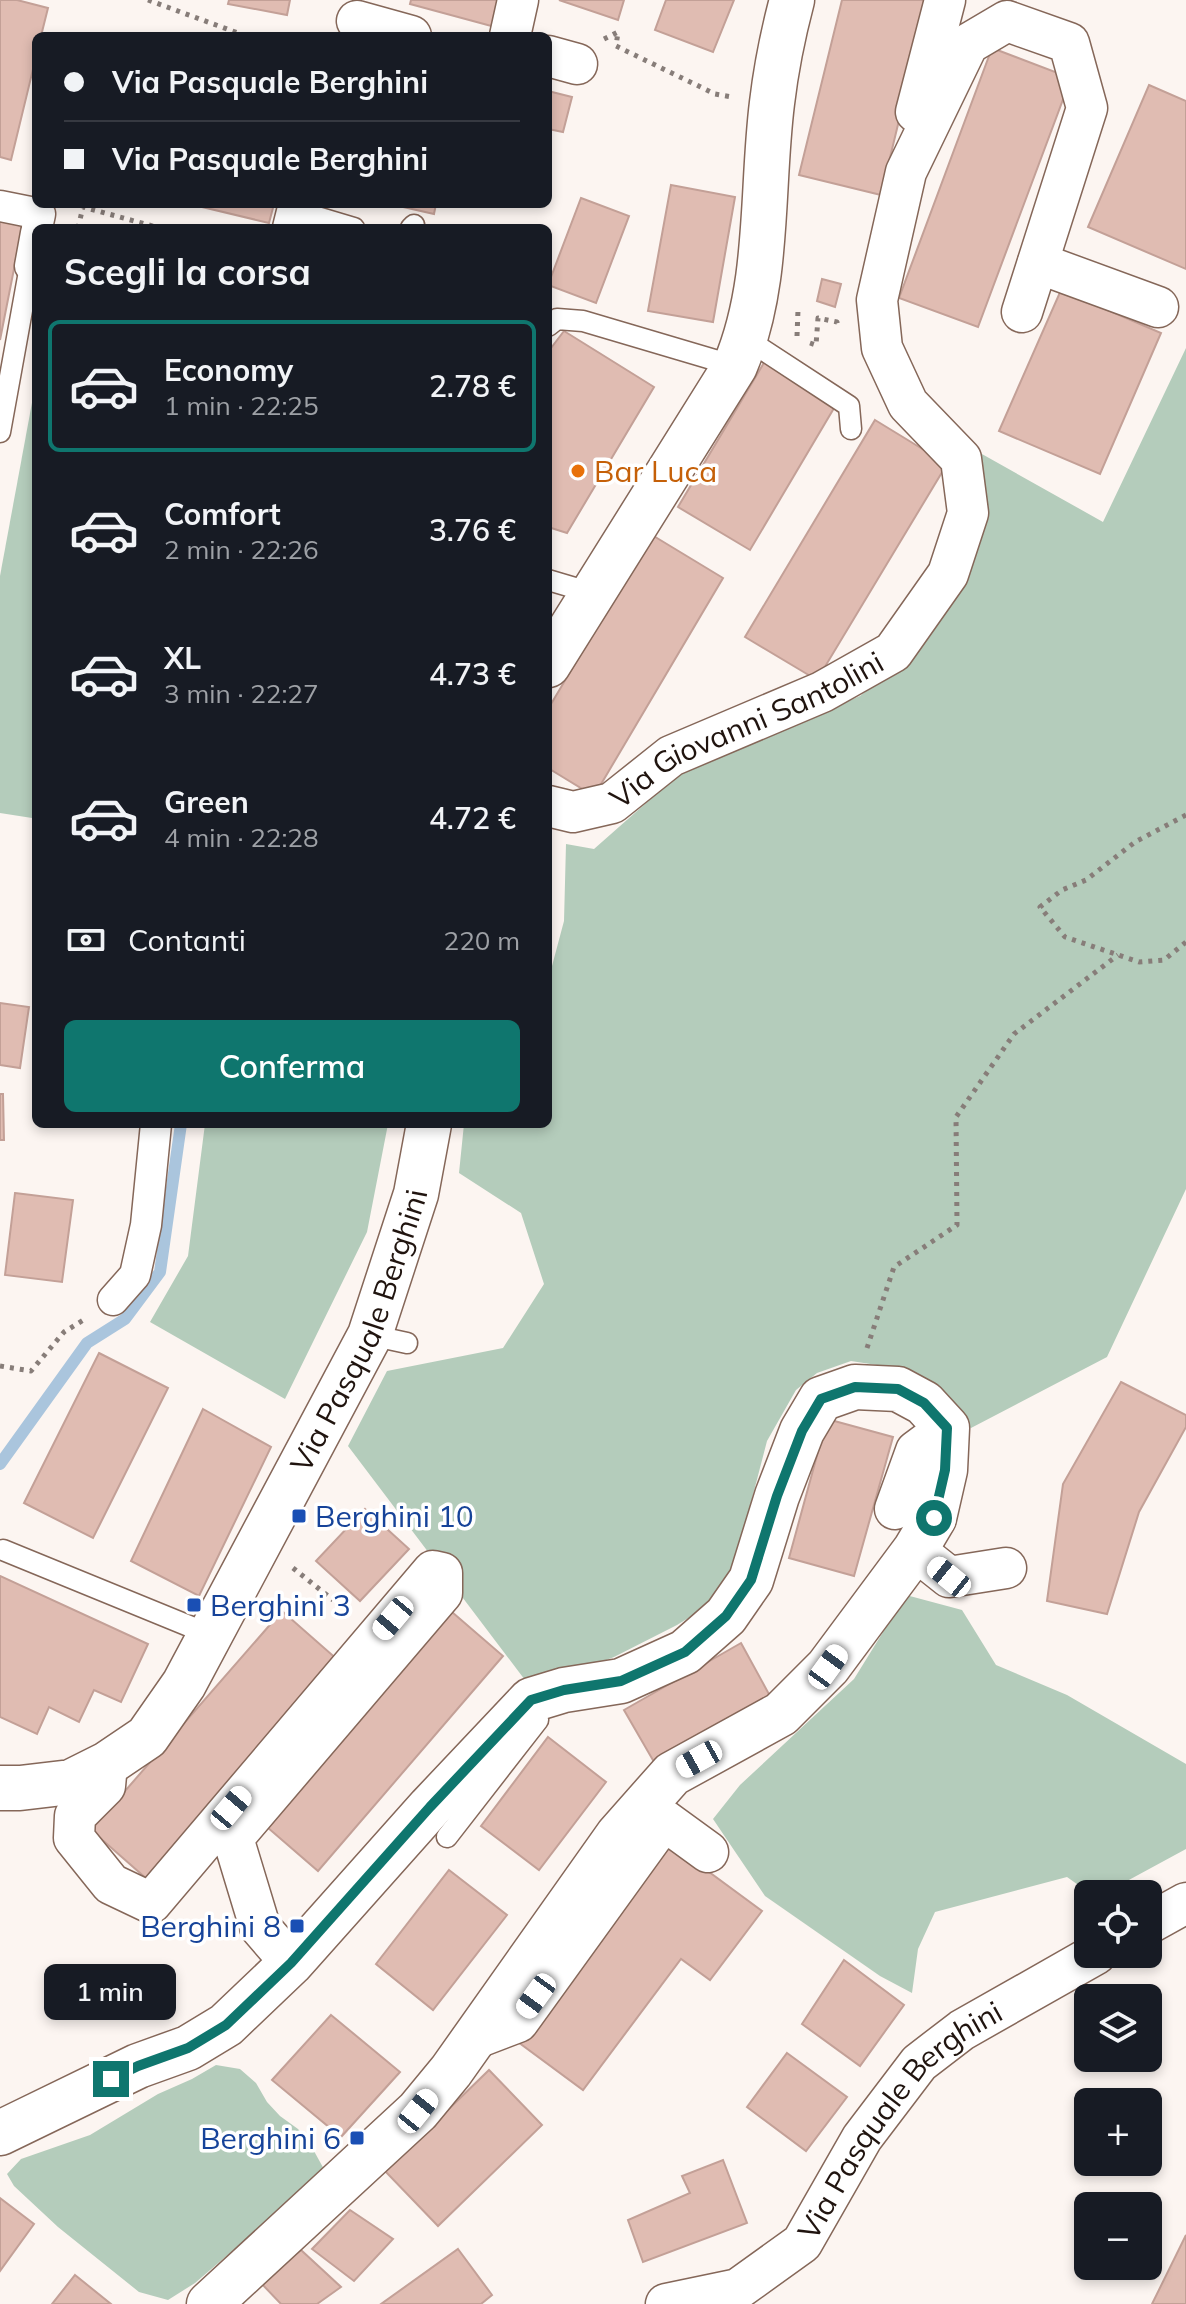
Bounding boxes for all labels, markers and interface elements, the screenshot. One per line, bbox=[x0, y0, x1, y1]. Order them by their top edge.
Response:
text: Via Pasquale Berghini bbox=[112, 63, 428, 101]
text: Via Pasquale Berghini bbox=[112, 140, 428, 178]
text: Scegli la corsa bbox=[64, 249, 311, 294]
icon: car bbox=[68, 350, 140, 422]
text: Economy bbox=[164, 351, 293, 389]
text: 2.78 € bbox=[429, 367, 516, 405]
text: 1 min · 22:25 bbox=[164, 389, 319, 422]
place label: Bar Luca bbox=[594, 452, 717, 490]
marker: Bar Luca bbox=[569, 462, 587, 480]
icon: car bbox=[68, 494, 140, 566]
text: Comfort bbox=[164, 495, 281, 533]
text: 3.76 € bbox=[429, 511, 516, 549]
text: 2 min · 22:26 bbox=[164, 533, 319, 566]
icon: car bbox=[68, 638, 140, 710]
text: XL bbox=[164, 639, 201, 677]
street label: Via Giovanni Santolini bbox=[602, 643, 890, 817]
text: 4.73 € bbox=[429, 655, 516, 693]
text: 3 min · 22:27 bbox=[164, 677, 319, 710]
icon: car bbox=[68, 782, 140, 854]
text: Green bbox=[164, 783, 249, 821]
text: 4.72 € bbox=[429, 799, 516, 837]
text: 4 min · 22:28 bbox=[164, 821, 319, 854]
icon: cash bbox=[64, 918, 108, 962]
text: Contanti bbox=[128, 921, 246, 959]
text: 220 m bbox=[444, 924, 520, 957]
button: Conferma bbox=[64, 1020, 520, 1112]
street label: Via Pasquale Berghini bbox=[281, 1186, 435, 1479]
place label: Berghini 10 bbox=[315, 1497, 474, 1535]
route start bbox=[916, 1500, 952, 1536]
marker: Berghini 10 bbox=[290, 1507, 308, 1525]
car bbox=[923, 1553, 975, 1601]
place label: Berghini 3 bbox=[210, 1586, 351, 1624]
car bbox=[368, 1592, 418, 1644]
marker: Berghini 3 bbox=[185, 1596, 203, 1614]
car bbox=[804, 1641, 852, 1693]
car bbox=[672, 1737, 726, 1781]
car bbox=[206, 1782, 256, 1834]
map controls bbox=[1074, 1880, 1162, 2280]
button: locate bbox=[1074, 1880, 1162, 1968]
place label: Berghini 8 bbox=[140, 1907, 281, 1945]
marker: Berghini 8 bbox=[288, 1917, 306, 1935]
callout: 1 min bbox=[45, 1963, 177, 2019]
car bbox=[512, 1970, 560, 2022]
text: 1 min bbox=[76, 1975, 144, 2008]
button: layers bbox=[1074, 1984, 1162, 2072]
street label: Via Pasquale Berghini bbox=[789, 1992, 1009, 2246]
route end bbox=[93, 2061, 129, 2097]
car bbox=[394, 2085, 442, 2137]
button: + bbox=[1074, 2088, 1162, 2176]
place label: Berghini 6 bbox=[200, 2119, 341, 2157]
marker: Berghini 6 bbox=[348, 2129, 366, 2147]
button: − bbox=[1074, 2192, 1162, 2280]

